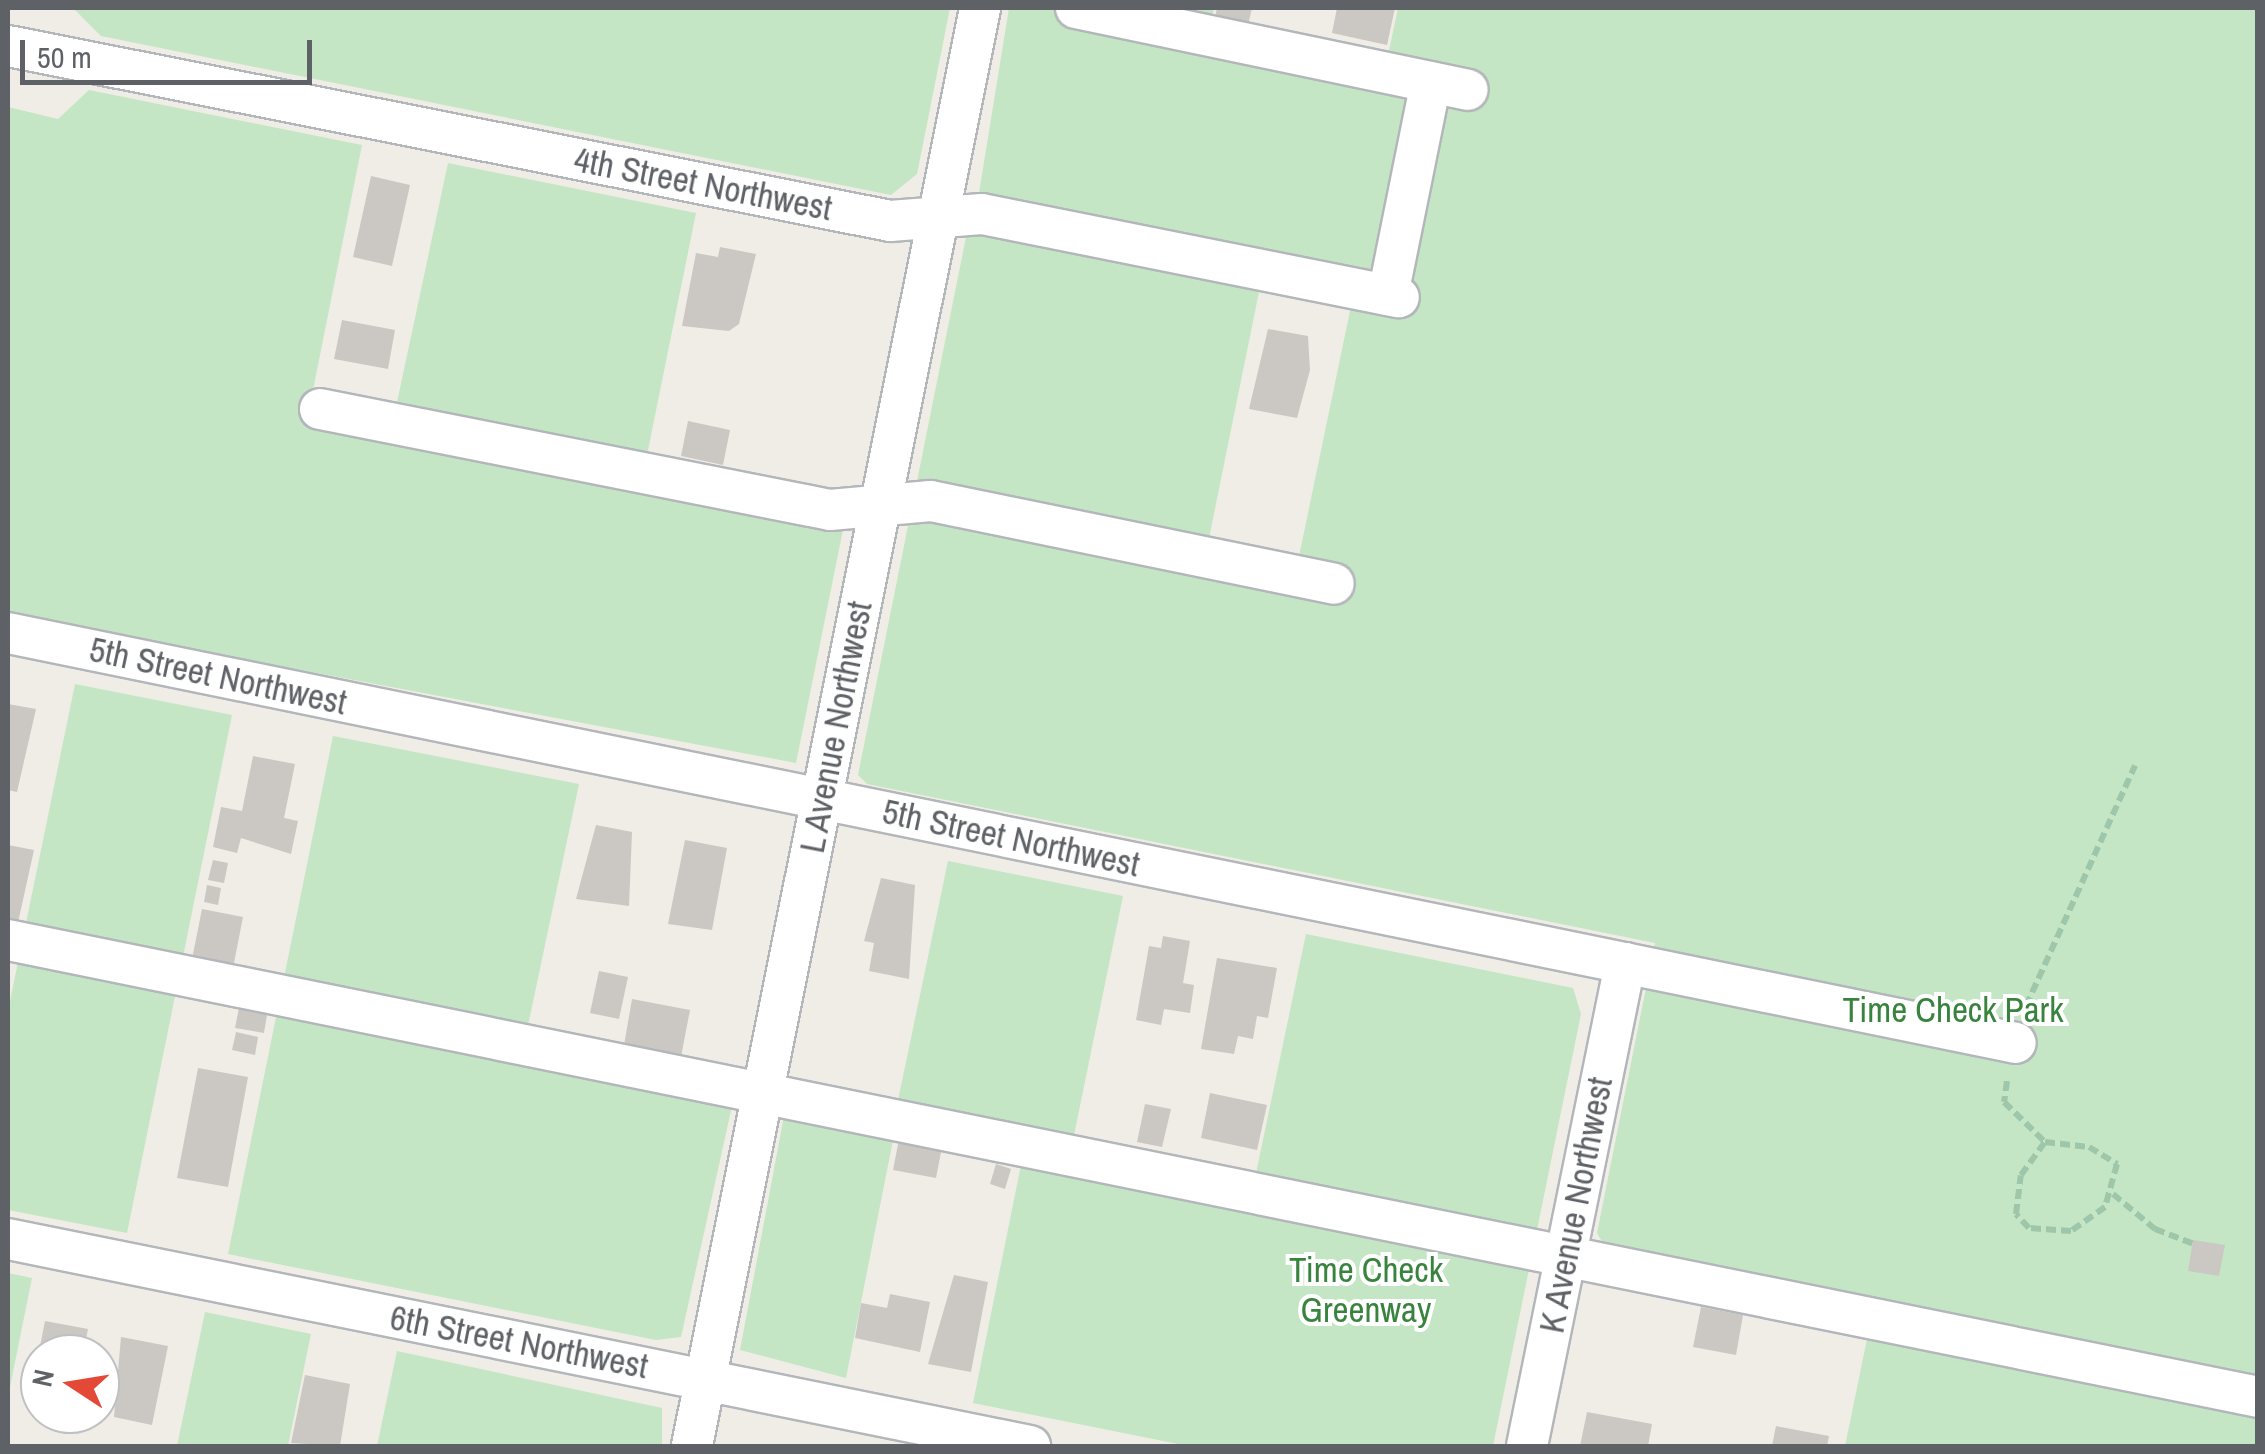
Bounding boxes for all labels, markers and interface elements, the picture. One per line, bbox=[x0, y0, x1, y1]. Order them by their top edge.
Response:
scale bar bbox=[25, 20, 318, 82]
text: 50 m bbox=[37, 37, 92, 77]
street label: 4th Street Northwest bbox=[571, 138, 835, 230]
street label: L Avenue Northwest bbox=[791, 596, 881, 858]
street label: 5th Street Northwest bbox=[86, 628, 350, 724]
street label: 5th Street Northwest bbox=[879, 790, 1143, 886]
park label: Time Check Park bbox=[1842, 989, 2064, 1031]
street label: K Avenue Northwest bbox=[1530, 1073, 1622, 1337]
park label: Time Check Greenway bbox=[1289, 1249, 1443, 1331]
street label: 6th Street Northwest bbox=[387, 1296, 651, 1388]
north arrow bbox=[20, 1334, 120, 1434]
text: N bbox=[22, 1366, 63, 1390]

